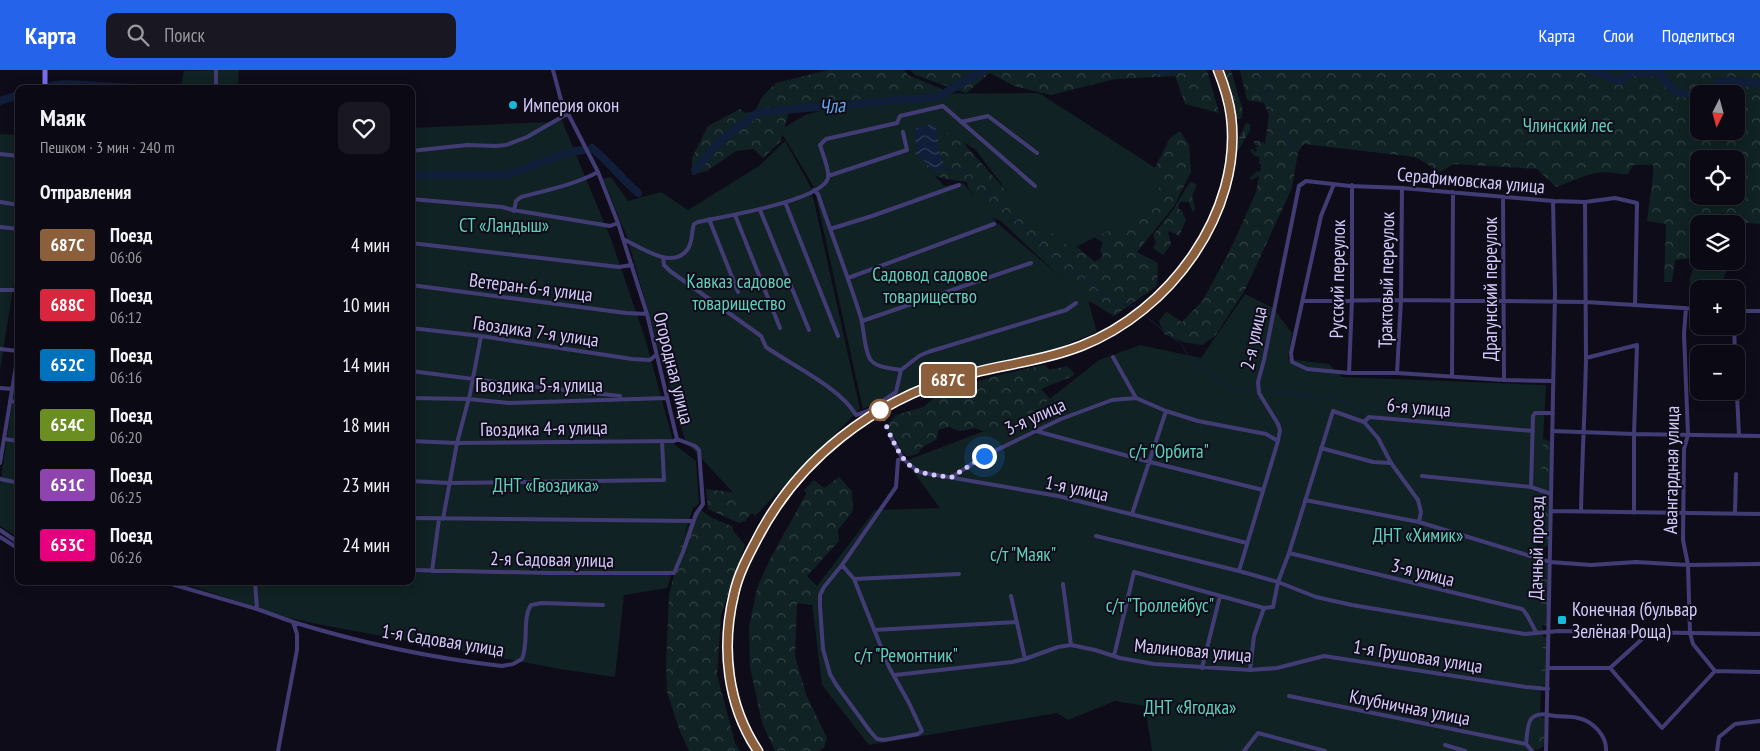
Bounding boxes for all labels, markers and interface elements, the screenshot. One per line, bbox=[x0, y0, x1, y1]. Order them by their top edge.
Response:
search box bbox=[106, 13, 456, 58]
text: Карта bbox=[25, 20, 76, 51]
icon: search bbox=[124, 21, 152, 49]
text: Поиск bbox=[164, 23, 205, 47]
text: Карта bbox=[1538, 24, 1575, 47]
text: Слои bbox=[1603, 24, 1634, 47]
text: Поделиться bbox=[1662, 24, 1735, 47]
north arrow bbox=[1690, 85, 1745, 140]
map controls bbox=[1690, 85, 1745, 400]
water label: Чла bbox=[818, 92, 847, 120]
place label: Империя окон bbox=[523, 93, 619, 117]
marker: Империя окон bbox=[507, 99, 519, 111]
text: Маяк bbox=[40, 102, 86, 133]
button: heart bbox=[338, 102, 390, 154]
park label: Члинский лес bbox=[1523, 113, 1614, 137]
text: Пешком · 3 мин · 240 m bbox=[40, 137, 175, 157]
button: locate bbox=[1690, 150, 1745, 205]
street label: Серафимовская улица bbox=[1396, 162, 1546, 198]
text: Отправления bbox=[40, 180, 131, 204]
street label: Трактовый переулок bbox=[1373, 211, 1399, 348]
park label: СТ «Ландыш» bbox=[459, 213, 549, 237]
button: layers bbox=[1690, 215, 1745, 270]
street label: Драгунский переулок bbox=[1478, 216, 1502, 361]
street label: Русский переулок bbox=[1324, 219, 1350, 339]
text: Поезд bbox=[110, 223, 152, 247]
text: 687С bbox=[50, 233, 85, 256]
text: 4 мин bbox=[351, 233, 390, 257]
text: 06:06 bbox=[110, 247, 142, 267]
park label: Садовод садовое товарищество bbox=[872, 262, 988, 308]
street label: Ветеран-6-я улица bbox=[468, 268, 594, 306]
park label: Кавказ садовое товарищество bbox=[687, 269, 792, 315]
button: + bbox=[1690, 280, 1745, 335]
text: Поезд bbox=[110, 283, 152, 307]
text: 688С bbox=[50, 293, 85, 316]
text: 10 мин bbox=[342, 293, 390, 317]
street label: 2-я улица bbox=[1235, 304, 1271, 372]
text: 06:12 bbox=[110, 307, 142, 327]
street label: Огородная улица bbox=[648, 309, 700, 427]
street label: Гвоздика 7-я улица bbox=[472, 310, 600, 352]
text: Поезд bbox=[110, 343, 152, 367]
button: − bbox=[1690, 345, 1745, 400]
text: 652С bbox=[50, 353, 85, 376]
text: 14 мин bbox=[342, 353, 390, 377]
line badge: 687С bbox=[913, 364, 983, 396]
text: 06:16 bbox=[110, 367, 142, 387]
text: 687С bbox=[931, 368, 965, 391]
street label: Гвоздика 5-я улица bbox=[475, 373, 603, 397]
street label: 3-я улица bbox=[1001, 392, 1069, 440]
street label: 6-я улица bbox=[1386, 392, 1452, 422]
unlabelled marker bbox=[869, 399, 891, 421]
text: Поезд bbox=[110, 403, 152, 427]
street label: Авангардная улица bbox=[1658, 406, 1684, 534]
text: 654С bbox=[50, 413, 85, 436]
text: 18 мин bbox=[342, 413, 390, 437]
street label: Гвоздика 4-я улица bbox=[480, 415, 608, 441]
text: 06:20 bbox=[110, 427, 142, 447]
park label: с/т "Орбита" bbox=[1129, 439, 1209, 463]
your location bbox=[972, 444, 997, 469]
text: Поезд bbox=[110, 463, 152, 487]
street label: 1-я улица bbox=[1043, 470, 1111, 506]
text: 651С bbox=[50, 473, 85, 496]
text: 23 мин bbox=[342, 473, 390, 497]
park label: ДНТ «Гвоздика» bbox=[493, 473, 599, 497]
text: 06:25 bbox=[110, 487, 142, 507]
street label: Дачный проезд bbox=[1523, 495, 1549, 600]
text: Поезд bbox=[110, 523, 152, 547]
park label: ДНТ «Химик» bbox=[1373, 523, 1463, 547]
text: 653С bbox=[50, 533, 85, 556]
text: 24 мин bbox=[342, 533, 390, 557]
park label: с/т "Маяк" bbox=[990, 542, 1056, 566]
street label: 2-я Садовая улица bbox=[490, 546, 614, 572]
text: 06:26 bbox=[110, 547, 142, 567]
street label: 3-я улица bbox=[1389, 553, 1457, 591]
park label: с/т "Троллейбус" bbox=[1106, 593, 1214, 617]
place label: Конечная (бульвар Зелёная Роща) bbox=[1572, 597, 1697, 643]
marker: Конечная (бульвар Зелёная Роща) bbox=[1556, 614, 1568, 626]
street label: 1-я Садовая улица bbox=[380, 618, 506, 662]
street label: Малиновая улица bbox=[1133, 633, 1253, 667]
street label: 1-я Грушовая улица bbox=[1352, 634, 1484, 678]
park label: с/т "Ремонтник" bbox=[854, 643, 958, 667]
street label: Клубничная улица bbox=[1348, 684, 1472, 730]
park label: ДНТ «Ягодка» bbox=[1144, 695, 1236, 719]

